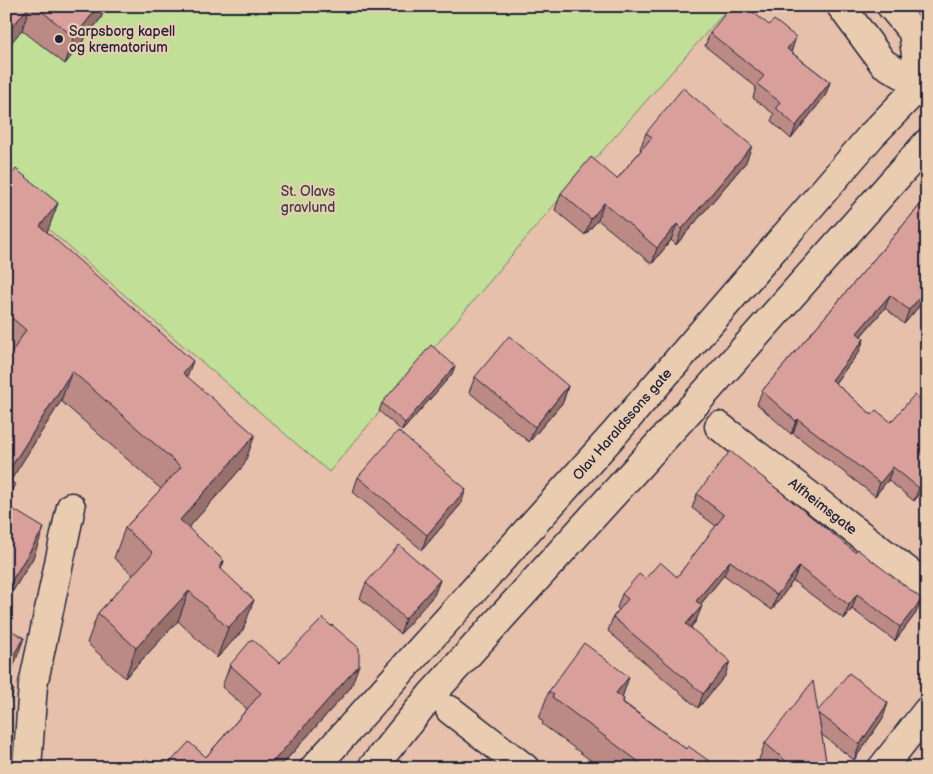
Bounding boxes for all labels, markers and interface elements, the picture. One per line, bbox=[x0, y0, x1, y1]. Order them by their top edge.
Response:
place label: Sarpsborg kapell og krematorium bbox=[69, 23, 175, 56]
marker: Sarpsborg kapell og krematorium bbox=[53, 33, 65, 45]
park label: St. Olavs gravlund bbox=[281, 183, 335, 216]
street label: Olav Haraldssons gate bbox=[569, 365, 676, 484]
street label: Alfheimsgate bbox=[785, 474, 860, 538]

